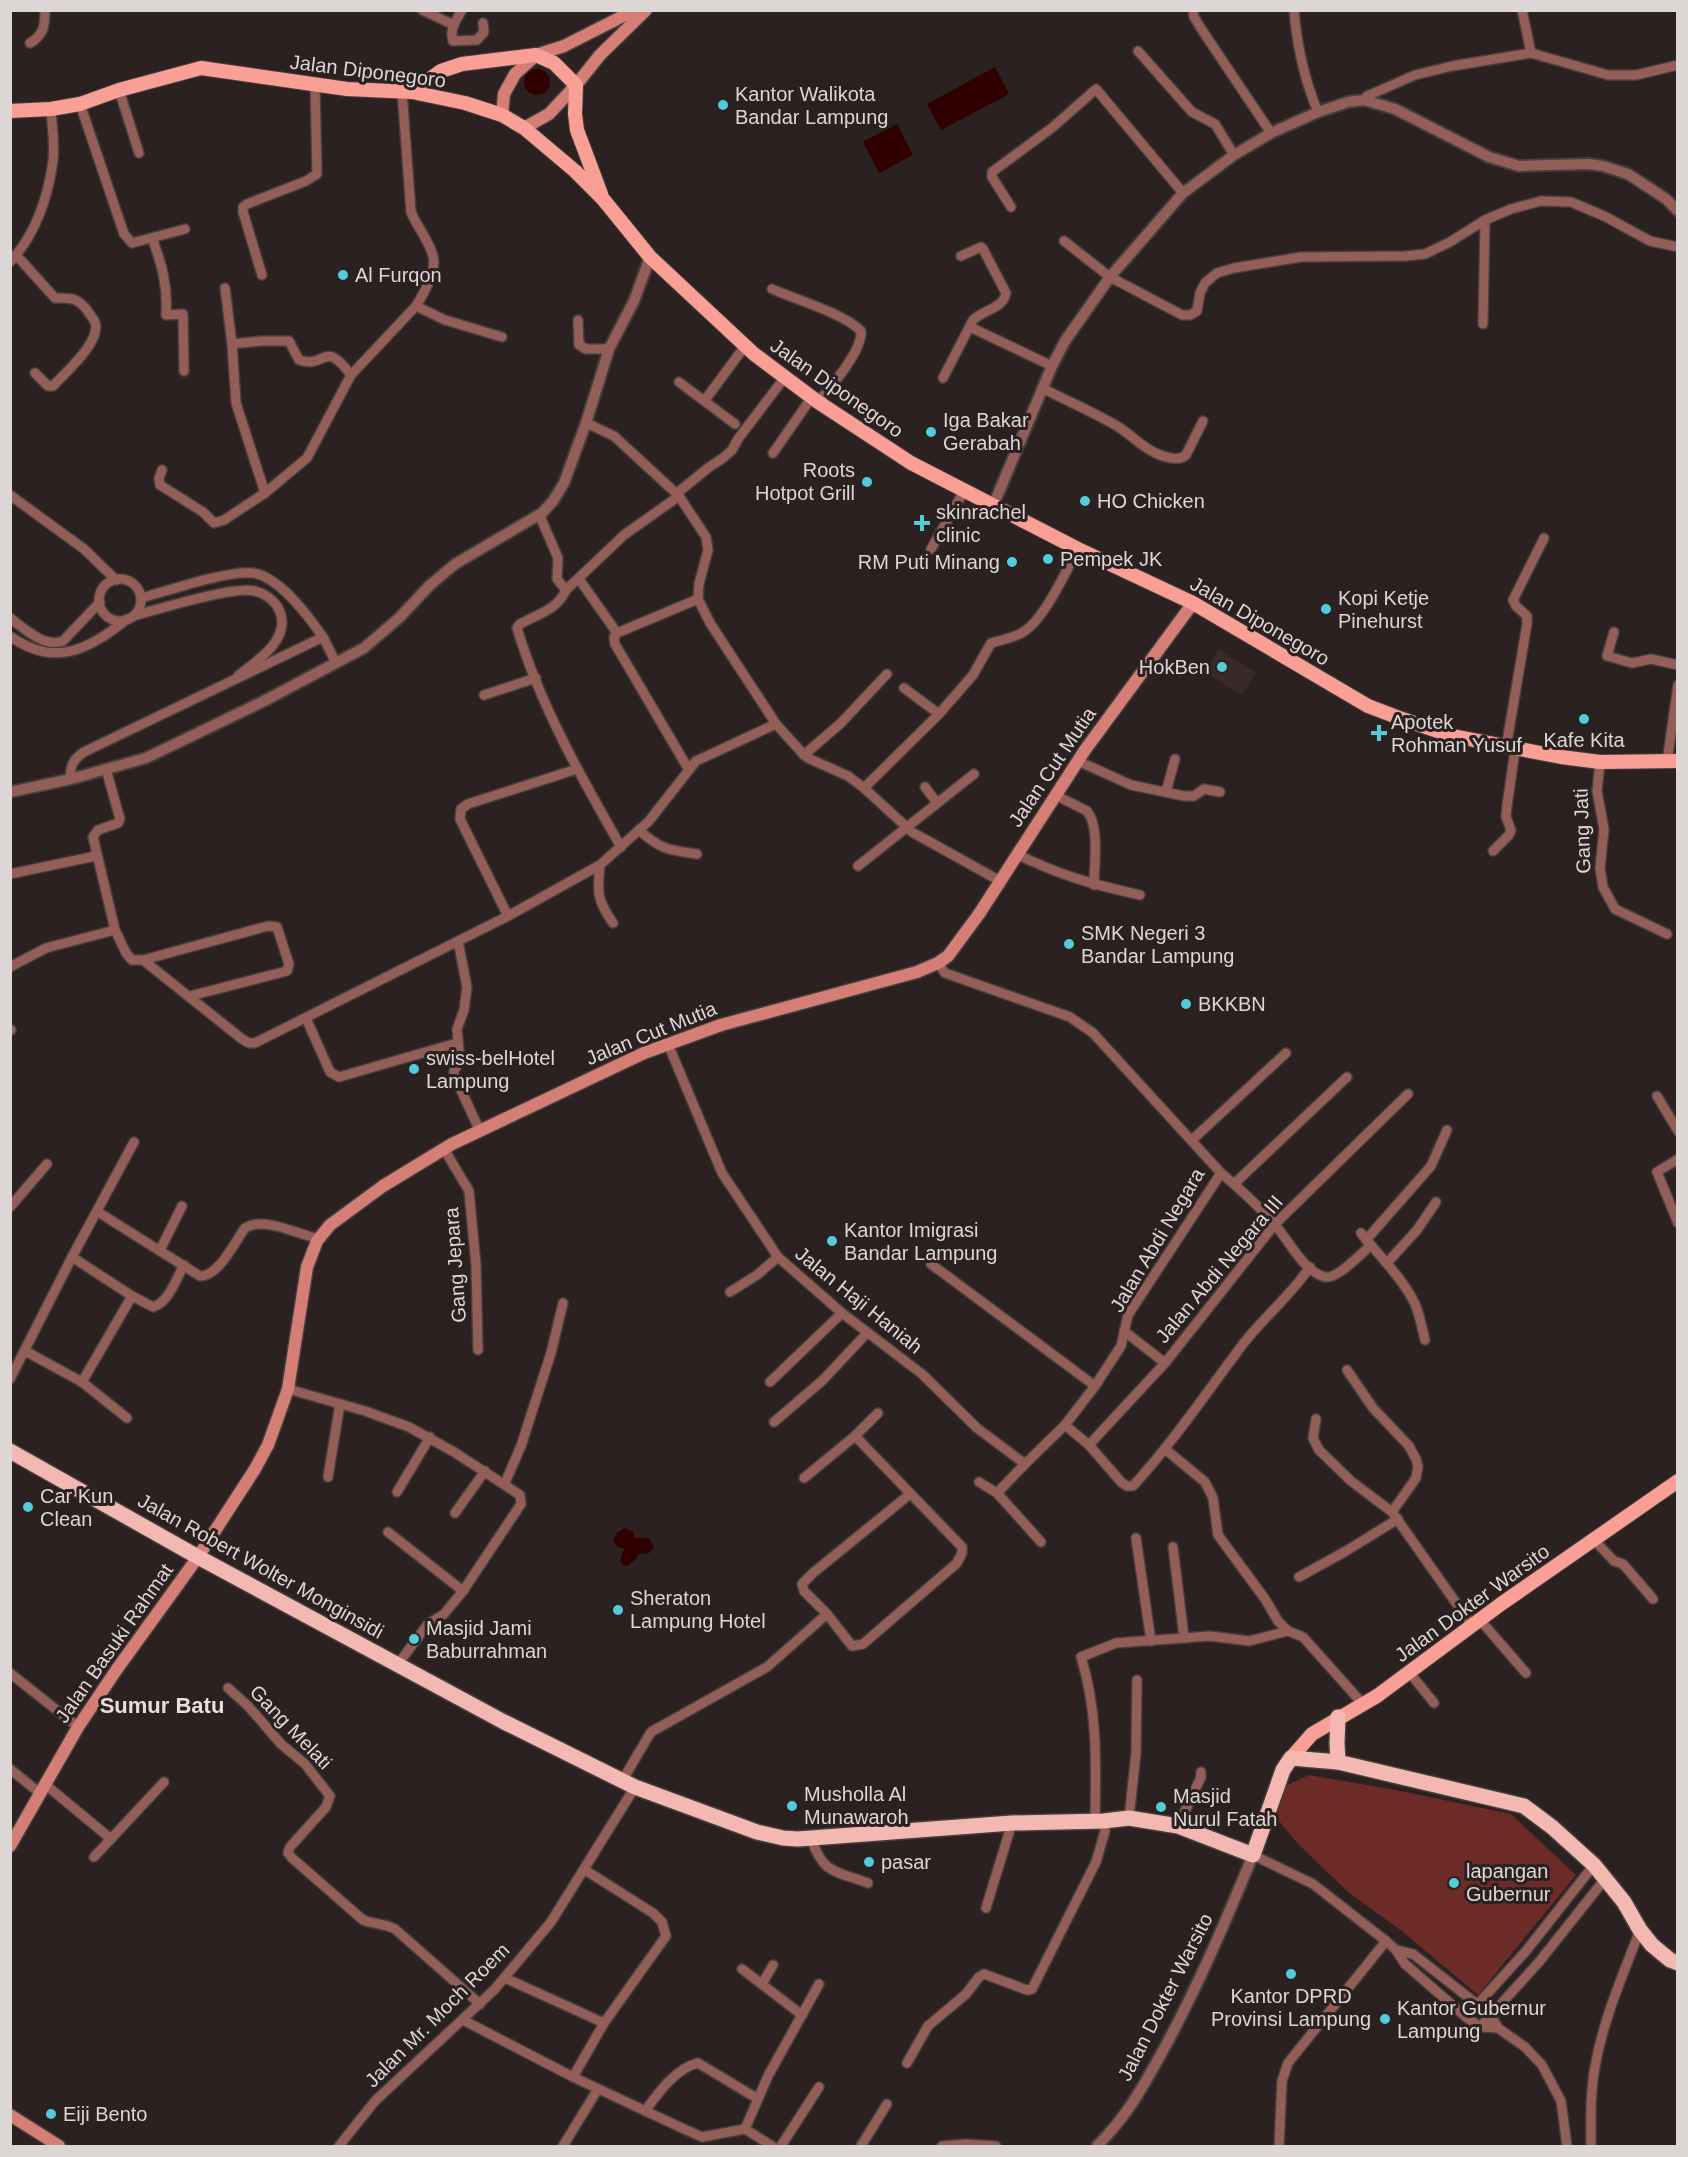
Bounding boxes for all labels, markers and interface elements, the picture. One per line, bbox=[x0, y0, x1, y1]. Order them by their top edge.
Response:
street label: Jalan Diponegoro bbox=[289, 51, 447, 91]
place label: Kantor Walikota Bandar Lampung bbox=[735, 83, 888, 128]
marker: Kantor Walikota Bandar Lampung bbox=[716, 98, 730, 112]
place label: Al Furqon bbox=[355, 264, 442, 286]
marker: Al Furqon bbox=[336, 268, 350, 282]
street label: Jalan Diponegoro bbox=[766, 334, 908, 442]
place label: Iga Bakar Gerabah bbox=[943, 409, 1029, 454]
marker: Iga Bakar Gerabah bbox=[924, 425, 938, 439]
place label: Roots Hotpot Grill bbox=[755, 459, 855, 504]
marker: Roots Hotpot Grill bbox=[860, 475, 874, 489]
place label: HO Chicken bbox=[1097, 490, 1205, 512]
marker: HO Chicken bbox=[1078, 494, 1092, 508]
place label: skinrachel clinic bbox=[936, 501, 1026, 546]
marker: skinrachel clinic bbox=[913, 514, 931, 532]
place label: Pempek JK bbox=[1060, 548, 1163, 570]
place label: RM Puti Minang bbox=[858, 551, 1000, 573]
marker: Pempek JK bbox=[1041, 552, 1055, 566]
marker: RM Puti Minang bbox=[1005, 555, 1019, 569]
street label: Jalan Diponegoro bbox=[1187, 572, 1333, 670]
place label: Kopi Ketje Pinehurst bbox=[1338, 587, 1429, 632]
marker: Kopi Ketje Pinehurst bbox=[1319, 602, 1333, 616]
place label: HokBen bbox=[1139, 656, 1210, 678]
marker: HokBen bbox=[1215, 660, 1229, 674]
street label: Jalan Cut Mutia bbox=[1004, 703, 1100, 831]
place label: Apotek Rohman Yusuf bbox=[1391, 711, 1522, 756]
marker: Kafe Kita bbox=[1577, 712, 1591, 726]
marker: Apotek Rohman Yusuf bbox=[1372, 726, 1386, 740]
place label: Kafe Kita bbox=[1543, 729, 1625, 751]
street label: Gang Jati bbox=[1570, 788, 1594, 874]
place label: SMK Negeri 3 Bandar Lampung bbox=[1081, 922, 1234, 967]
marker: SMK Negeri 3 Bandar Lampung bbox=[1062, 937, 1076, 951]
place label: BKKBN bbox=[1198, 993, 1266, 1015]
street label: Jalan Cut Mutia bbox=[582, 996, 720, 1069]
marker: BKKBN bbox=[1179, 997, 1193, 1011]
place label: swiss-belHotel Lampung bbox=[426, 1047, 555, 1092]
marker: swiss-belHotel Lampung bbox=[407, 1062, 421, 1076]
street label: Jalan Abdi Negara bbox=[1105, 1164, 1209, 1316]
street label: Jalan Abdi Negara III bbox=[1151, 1191, 1287, 1347]
street label: Gang Jepara bbox=[440, 1206, 470, 1323]
place label: Kantor Imigrasi Bandar Lampung bbox=[844, 1219, 997, 1264]
marker: Kantor Imigrasi Bandar Lampung bbox=[825, 1234, 839, 1248]
street label: Jalan Haji Haniah bbox=[791, 1242, 927, 1358]
place label: Car Kun Clean bbox=[40, 1485, 113, 1530]
street label: Jalan Robert Wolter Monginsidi bbox=[134, 1489, 388, 1643]
marker: Car Kun Clean bbox=[21, 1500, 35, 1514]
street label: Jalan Dokter Warsito bbox=[1391, 1540, 1553, 1666]
street label: Jalan Basuki Rahmat bbox=[51, 1559, 177, 1727]
place label: Sheraton Lampung Hotel bbox=[630, 1587, 766, 1632]
marker: Sheraton Lampung Hotel bbox=[611, 1603, 625, 1617]
place label: Masjid Jami Baburrahman bbox=[426, 1617, 547, 1662]
marker: Masjid Jami Baburrahman bbox=[407, 1632, 421, 1646]
street label: Gang Melati bbox=[246, 1681, 336, 1773]
district label: Sumur Batu bbox=[100, 1693, 224, 1718]
place label: Musholla Al Munawaroh bbox=[804, 1783, 909, 1828]
place label: Masjid Nurul Fatah bbox=[1173, 1785, 1278, 1830]
marker: Musholla Al Munawaroh bbox=[785, 1799, 799, 1813]
marker: Masjid Nurul Fatah bbox=[1154, 1800, 1168, 1814]
place label: pasar bbox=[881, 1851, 931, 1873]
marker: pasar bbox=[862, 1855, 876, 1869]
place label: lapangan Gubernur bbox=[1466, 1860, 1551, 1905]
marker: lapangan Gubernur bbox=[1447, 1876, 1461, 1890]
street label: Jalan Dokter Warsito bbox=[1113, 1910, 1217, 2084]
street label: Jalan Mr. Moch Roem bbox=[360, 1938, 514, 2092]
marker: Kantor DPRD Provinsi Lampung bbox=[1284, 1967, 1298, 1981]
place label: Kantor DPRD Provinsi Lampung bbox=[1211, 1985, 1371, 2030]
place label: Kantor Gubernur Lampung bbox=[1397, 1997, 1546, 2042]
marker: Kantor Gubernur Lampung bbox=[1378, 2012, 1392, 2026]
place label: Eiji Bento bbox=[63, 2103, 148, 2125]
marker: Eiji Bento bbox=[44, 2107, 58, 2121]

